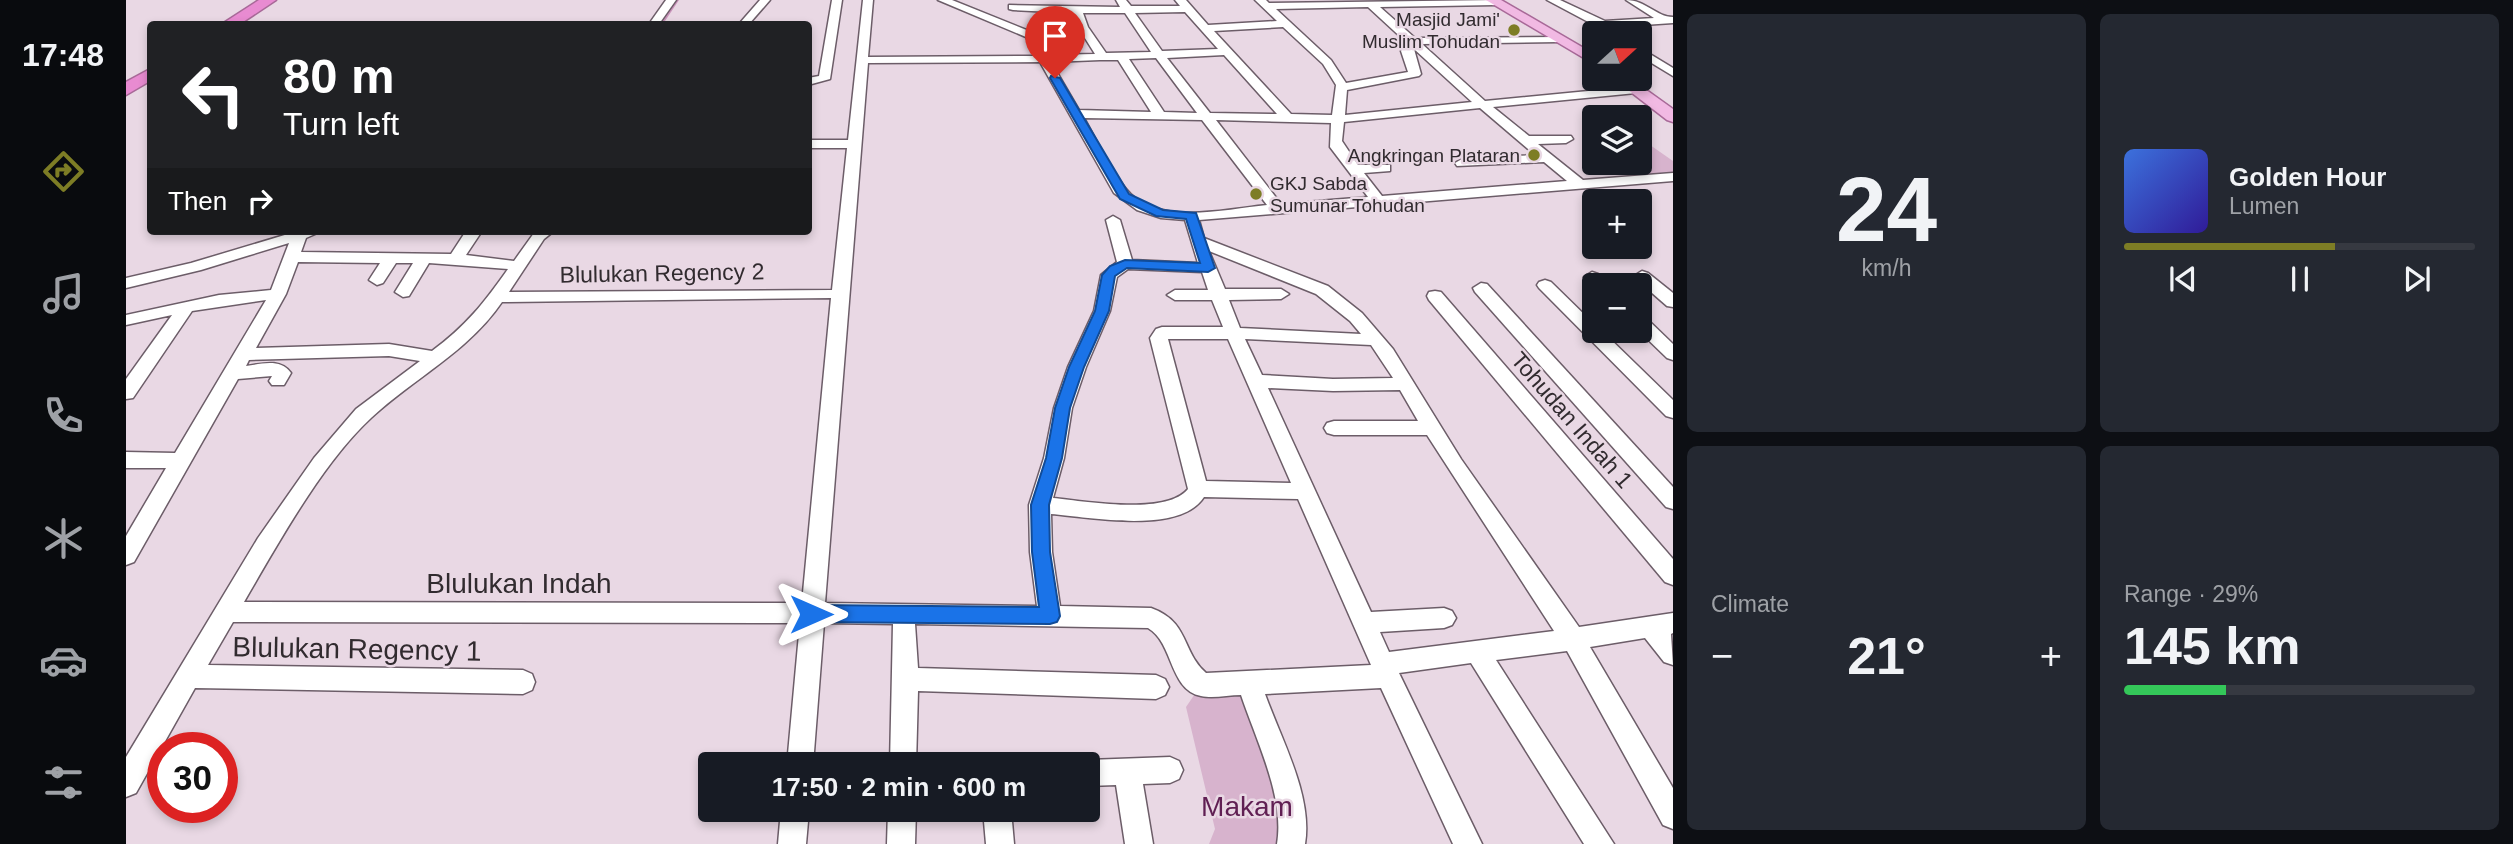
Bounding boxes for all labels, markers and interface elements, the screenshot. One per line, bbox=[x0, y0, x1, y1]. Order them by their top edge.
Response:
pin bbox=[1025, 6, 1085, 78]
place label: Masjid Jami' Muslim Tohudan bbox=[1362, 9, 1500, 52]
icon: arrive bbox=[1036, 17, 1074, 55]
north arrow bbox=[1582, 21, 1652, 91]
map controls bbox=[1582, 21, 1652, 343]
marker: Masjid Jami' Muslim Tohudan bbox=[1506, 22, 1522, 38]
text: 17:48 bbox=[22, 37, 104, 73]
icon: left bbox=[168, 49, 259, 140]
text: 80 m bbox=[283, 49, 395, 103]
button: layers bbox=[1582, 105, 1652, 175]
text: Turn left bbox=[283, 106, 399, 142]
place label: Angkringan Plataran bbox=[1348, 145, 1520, 166]
icon: directions bbox=[39, 147, 88, 196]
marker: Angkringan Plataran bbox=[1526, 147, 1542, 163]
text: 24 bbox=[1836, 159, 1937, 260]
text: Golden Hour bbox=[2229, 162, 2386, 192]
place label: GKJ Sabda Sumunar Tohudan bbox=[1270, 173, 1425, 216]
icon: right bbox=[241, 182, 279, 220]
text: Then bbox=[168, 186, 227, 216]
marker: GKJ Sabda Sumunar Tohudan bbox=[1248, 186, 1264, 202]
button: + bbox=[1582, 189, 1652, 259]
text: Lumen bbox=[2229, 193, 2299, 219]
text: km/h bbox=[1862, 255, 1911, 281]
street label: Blulukan Regency 2 bbox=[559, 258, 765, 288]
icon: previous bbox=[2164, 260, 2202, 298]
icon: pause bbox=[2281, 260, 2319, 298]
icon: next bbox=[2398, 260, 2436, 298]
icon: music bbox=[39, 269, 88, 318]
button: − bbox=[1582, 273, 1652, 343]
street label: Tohudan Indah 1 bbox=[1506, 347, 1638, 493]
icon: phone bbox=[39, 391, 88, 440]
icon: climate bbox=[39, 514, 88, 563]
street label: Blulukan Indah bbox=[426, 568, 612, 599]
position arrow bbox=[774, 577, 848, 651]
text: Range · 29% bbox=[2124, 581, 2258, 607]
text: Climate bbox=[1711, 591, 1789, 617]
text: 145 km bbox=[2124, 617, 2300, 675]
text: 21° bbox=[1847, 627, 1926, 685]
street label: Blulukan Regency 1 bbox=[232, 631, 482, 667]
text: − bbox=[1711, 635, 1733, 677]
text: + bbox=[2040, 635, 2062, 677]
icon: car bbox=[39, 636, 88, 685]
speed limit sign: 30 bbox=[147, 732, 238, 823]
icon: filters bbox=[39, 758, 88, 807]
text: 17:50 · 2 min · 600 m bbox=[772, 772, 1026, 802]
park label: Makam bbox=[1201, 791, 1293, 822]

